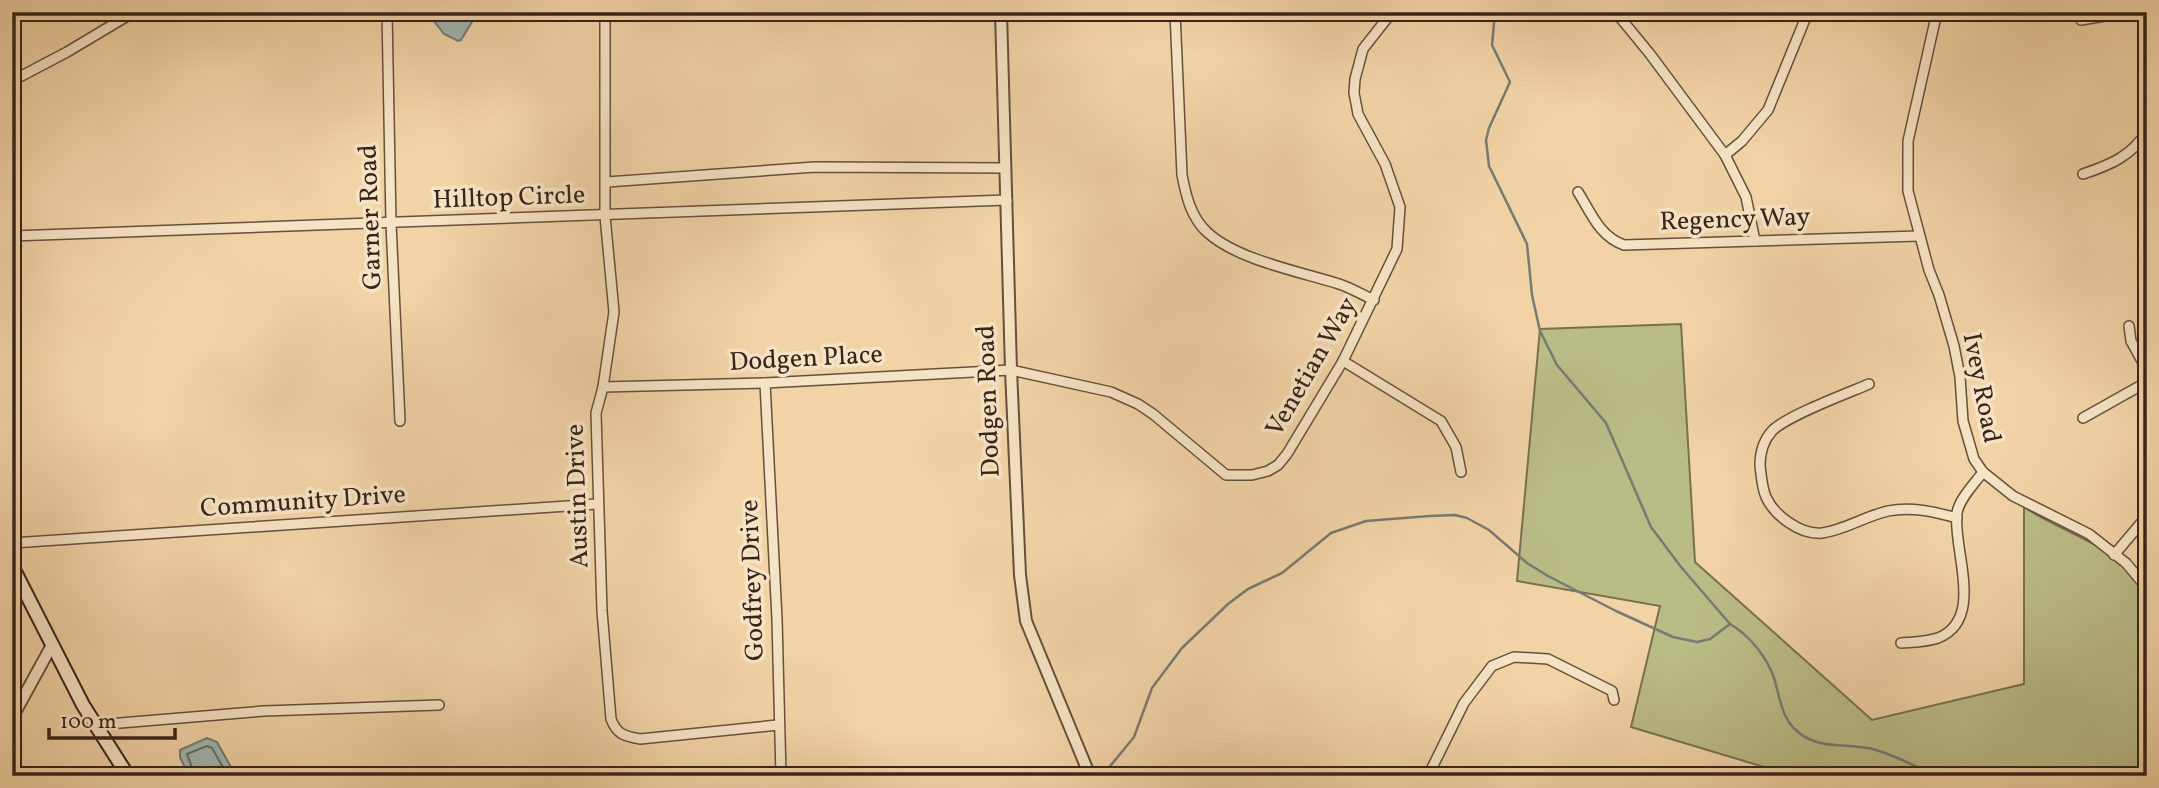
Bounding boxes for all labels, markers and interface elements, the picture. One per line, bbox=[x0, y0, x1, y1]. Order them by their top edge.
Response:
street label: Garner Road bbox=[350, 144, 392, 290]
street label: Hilltop Circle bbox=[432, 177, 586, 219]
street label: Regency Way bbox=[1659, 199, 1811, 241]
street label: Venetian Way bbox=[1257, 291, 1367, 443]
street label: Dodgen Road bbox=[968, 324, 1010, 478]
street label: Ivey Road bbox=[1953, 330, 2009, 446]
street label: Dodgen Place bbox=[728, 337, 884, 381]
street label: Austin Drive bbox=[557, 423, 599, 569]
street label: Community Drive bbox=[199, 477, 407, 527]
street label: Godfrey Drive bbox=[732, 499, 774, 661]
scale bar bbox=[49, 697, 175, 741]
text: 100 m bbox=[60, 708, 117, 737]

